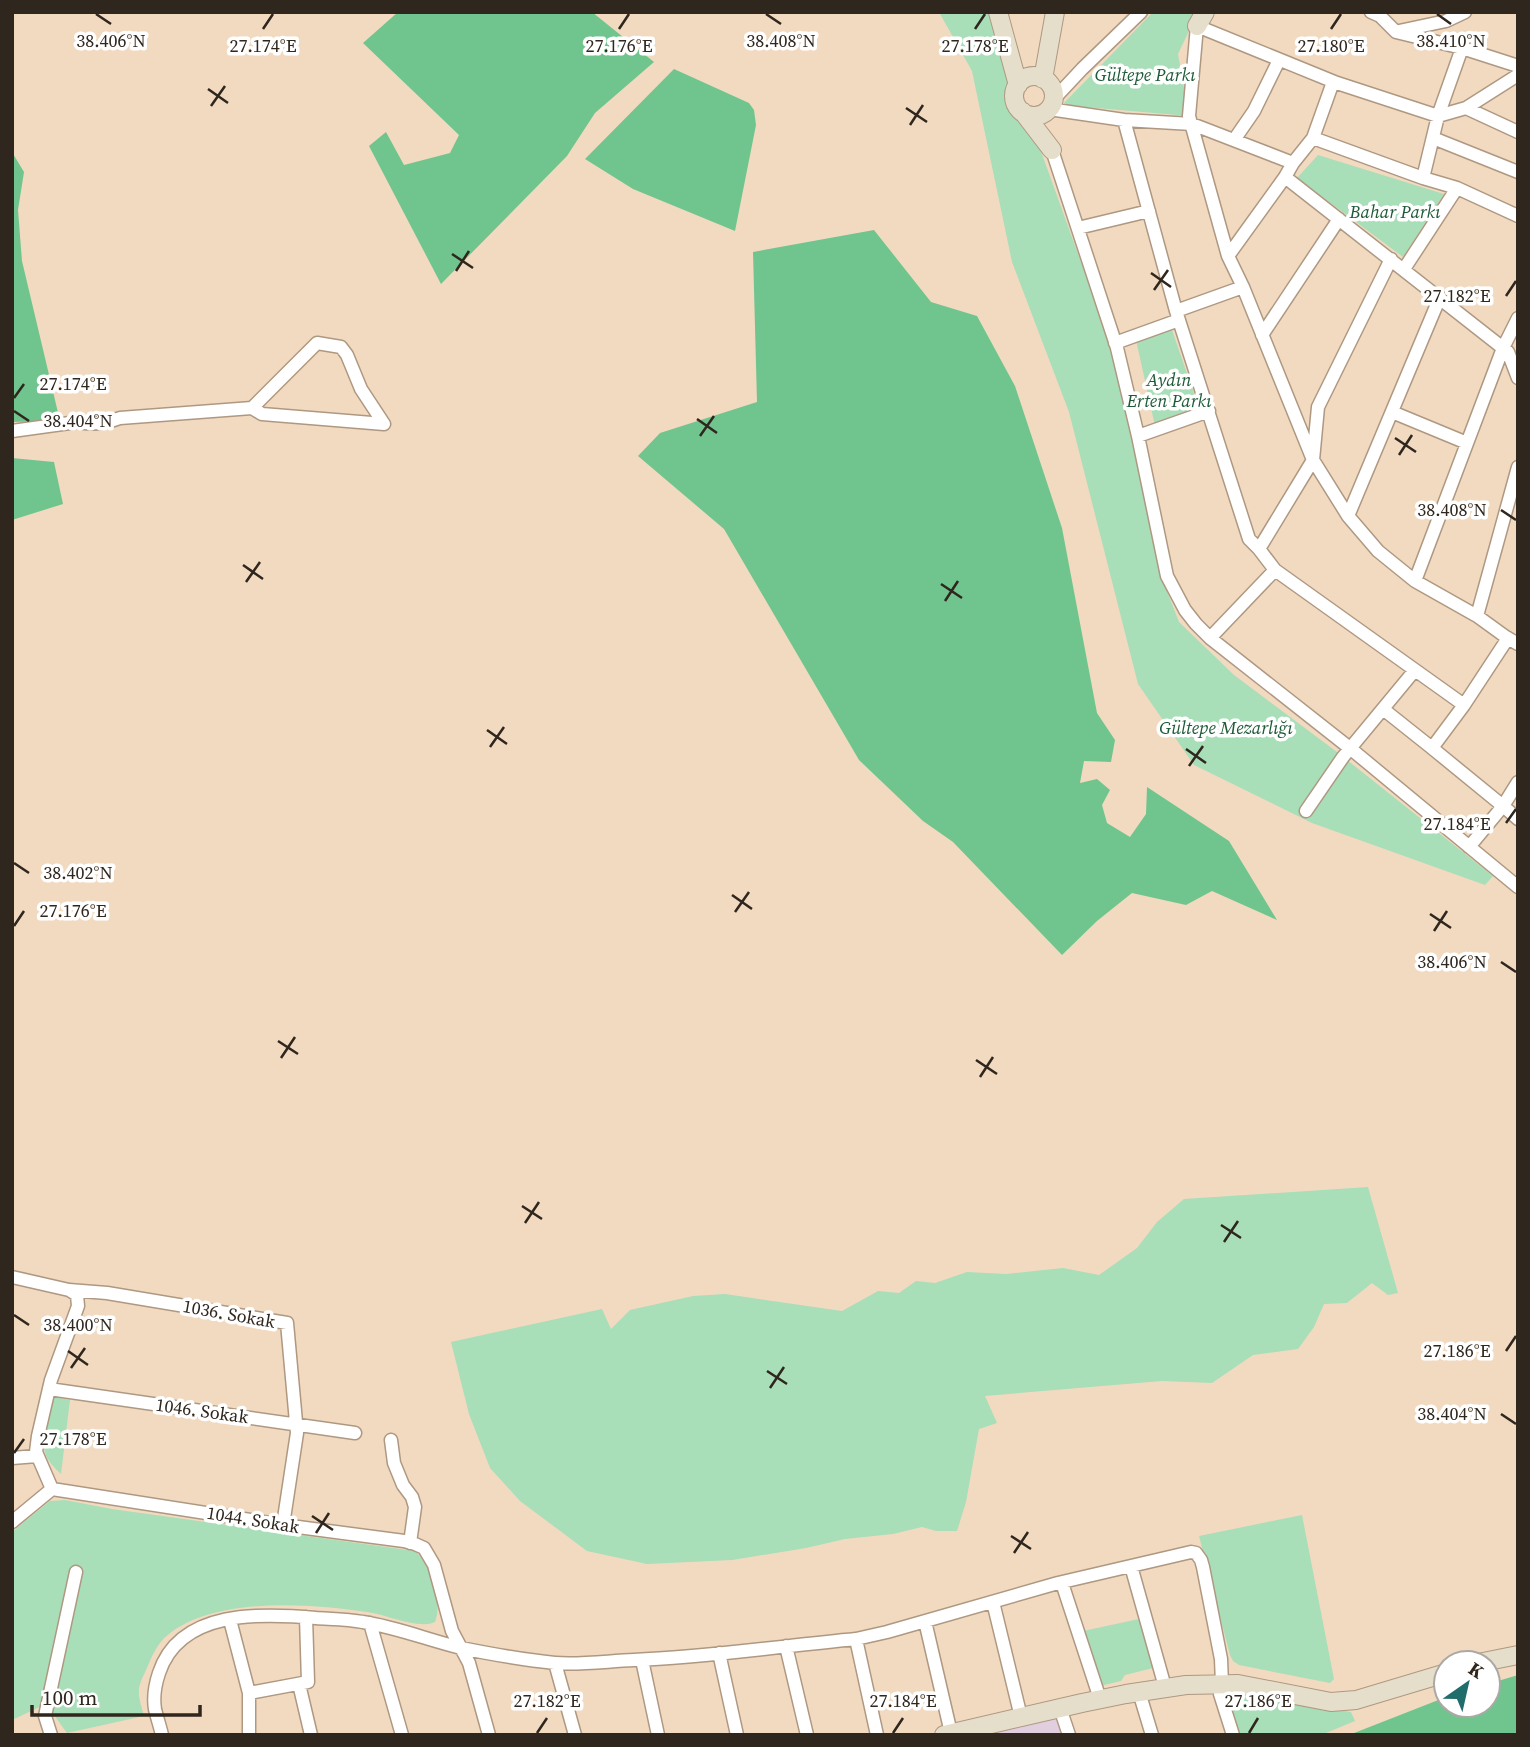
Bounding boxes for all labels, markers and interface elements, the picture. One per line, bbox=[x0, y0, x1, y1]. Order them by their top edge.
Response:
text: 38.406°N bbox=[76, 28, 146, 53]
text: 38.408°N bbox=[746, 28, 816, 53]
text: 38.410°N bbox=[1416, 28, 1486, 53]
text: 27.174°E bbox=[229, 33, 297, 58]
text: 27.176°E bbox=[585, 33, 653, 58]
text: 27.178°E bbox=[941, 33, 1009, 58]
text: 27.180°E bbox=[1297, 33, 1365, 58]
park label: Gültepe Parkı bbox=[1095, 62, 1196, 87]
park label: Bahar Parkı bbox=[1348, 199, 1441, 224]
text: 27.182°E bbox=[1423, 283, 1491, 308]
park label: Aydın Erten Parkı bbox=[1126, 367, 1212, 413]
text: 27.174°E bbox=[39, 371, 107, 396]
text: 38.404°N bbox=[43, 408, 113, 433]
text: 38.408°N bbox=[1417, 497, 1487, 522]
park label: Gültepe Mezarlığı bbox=[1159, 715, 1293, 740]
text: 27.184°E bbox=[1423, 811, 1491, 836]
text: 38.402°N bbox=[43, 860, 113, 885]
text: 27.176°E bbox=[39, 898, 107, 923]
text: 38.406°N bbox=[1417, 949, 1487, 974]
street label: 1036. Sokak bbox=[181, 1293, 277, 1334]
text: 38.400°N bbox=[43, 1312, 113, 1337]
text: 27.186°E bbox=[1423, 1338, 1491, 1363]
street label: 1046. Sokak bbox=[154, 1392, 250, 1429]
text: 38.404°N bbox=[1417, 1401, 1487, 1426]
text: 27.178°E bbox=[39, 1426, 107, 1451]
street label: 1044. Sokak bbox=[205, 1500, 301, 1539]
north arrow bbox=[1432, 1649, 1502, 1719]
text: K bbox=[1464, 1655, 1490, 1685]
scale bar bbox=[32, 1674, 200, 1718]
text: 100 m bbox=[42, 1683, 97, 1712]
text: 27.182°E bbox=[513, 1688, 581, 1713]
text: 27.184°E bbox=[869, 1688, 937, 1713]
text: 27.186°E bbox=[1224, 1688, 1292, 1713]

